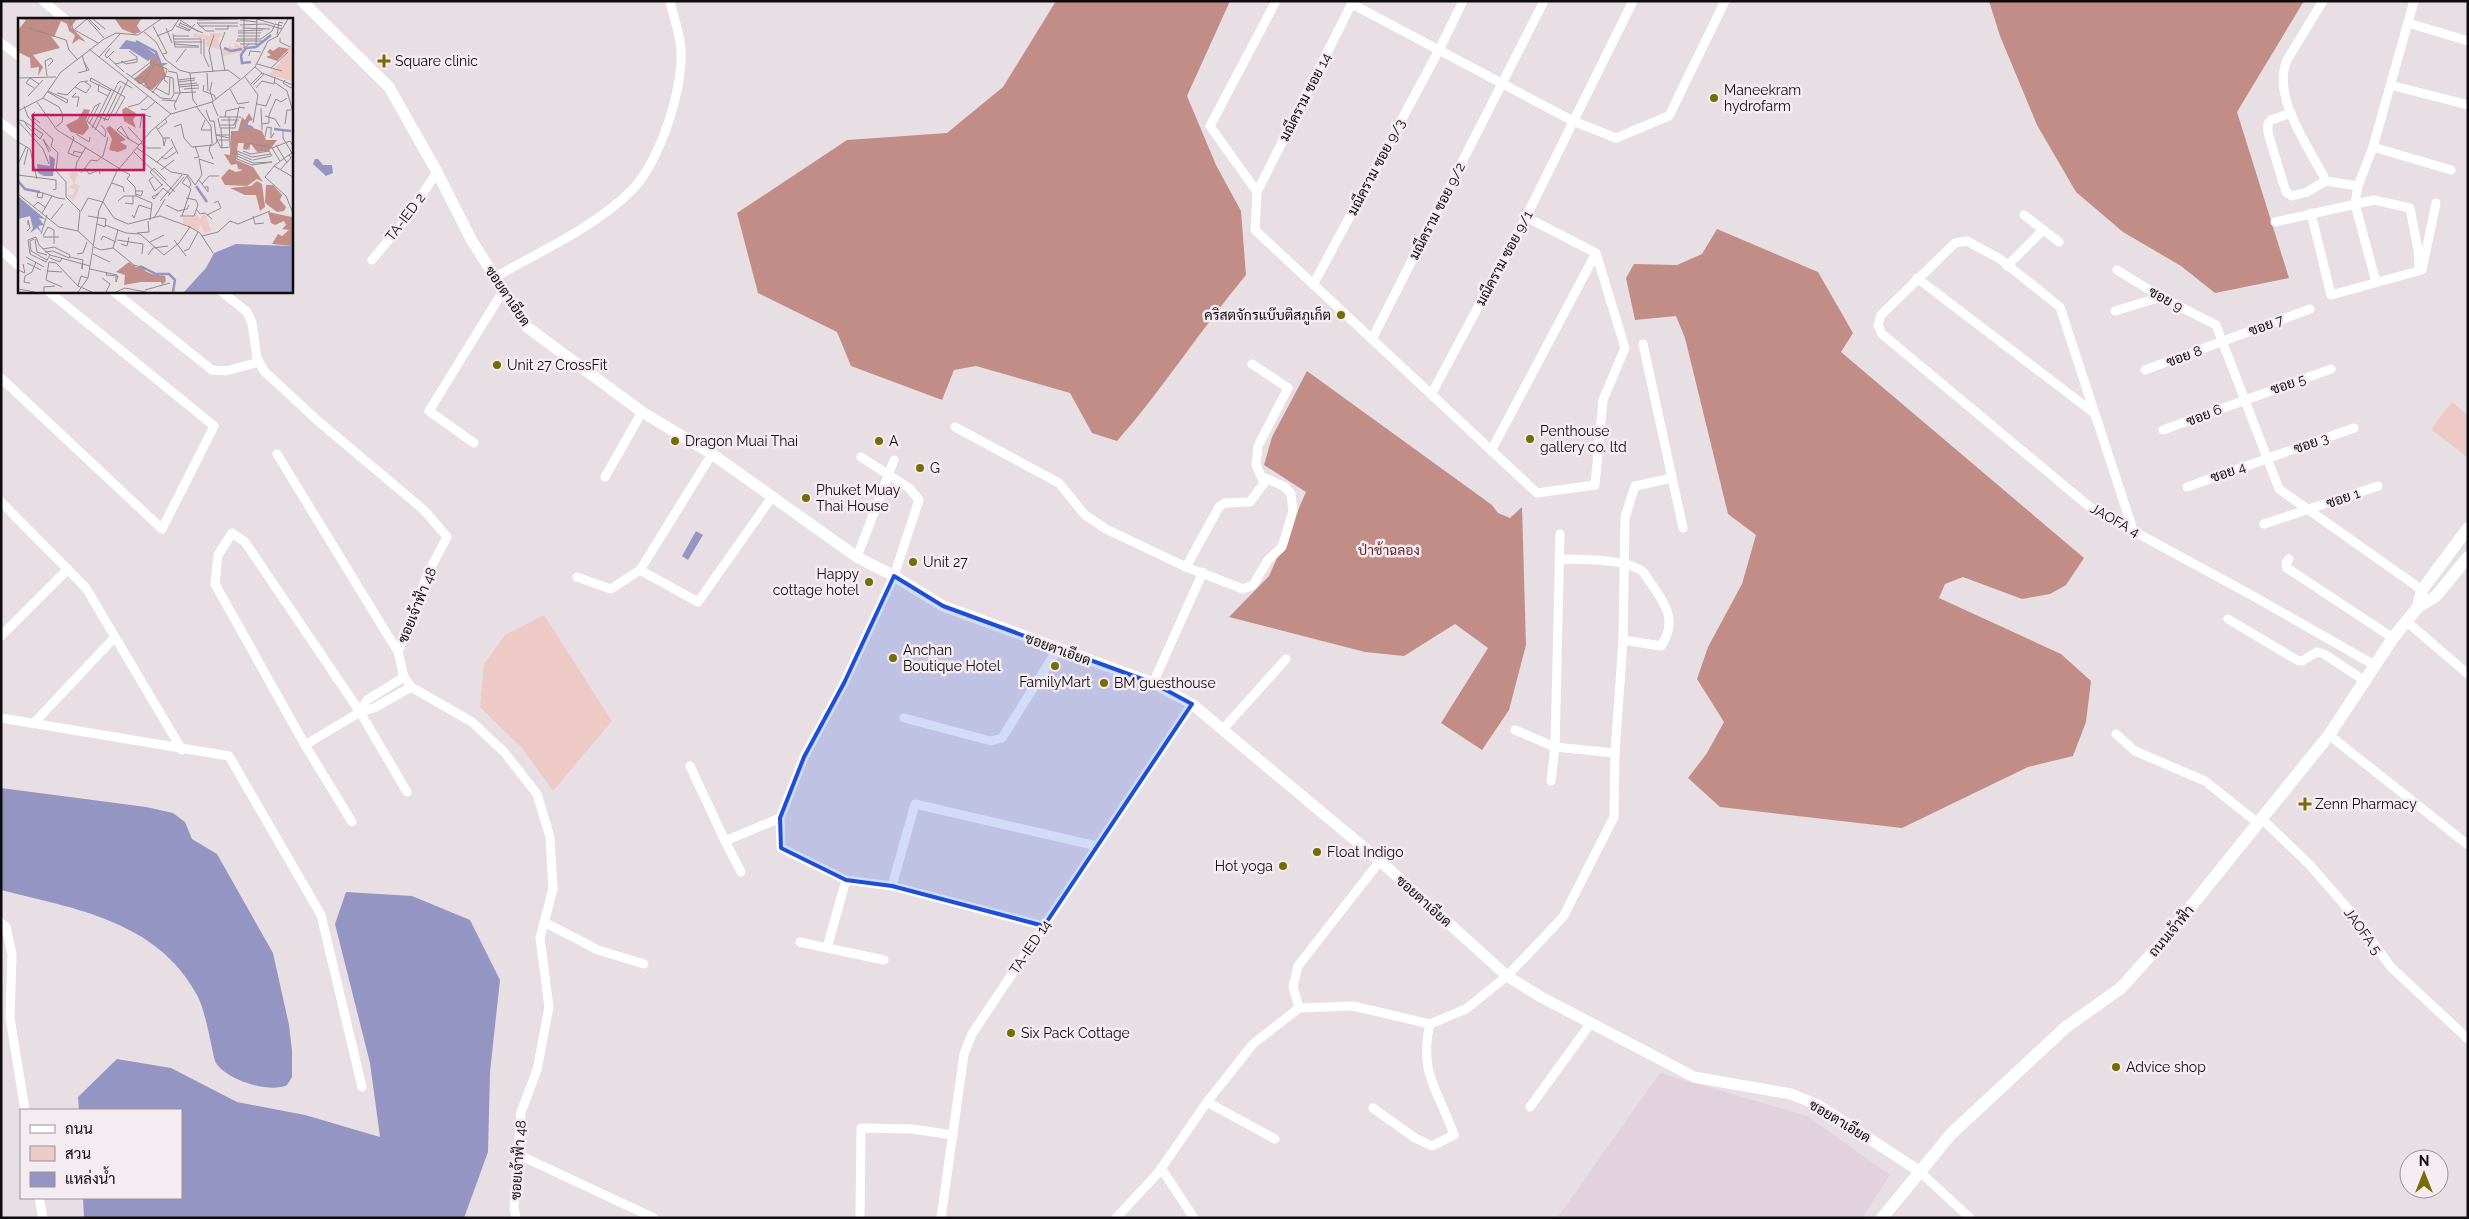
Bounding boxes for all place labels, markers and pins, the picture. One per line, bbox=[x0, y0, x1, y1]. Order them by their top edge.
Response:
place label: Square clinic bbox=[395, 53, 478, 69]
marker: Square clinic bbox=[377, 54, 391, 68]
place label: Maneekram hydrofarm bbox=[1724, 82, 1801, 114]
marker: Maneekram hydrofarm bbox=[1708, 92, 1720, 104]
place label: คริสตจักรแบ๊บติสภูเก็ต bbox=[1204, 306, 1331, 325]
marker: คริสตจักรแบ๊บติสภูเก็ต bbox=[1335, 309, 1347, 321]
place label: Unit 27 CrossFit bbox=[507, 357, 608, 373]
marker: Unit 27 CrossFit bbox=[491, 359, 503, 371]
place label: Penthouse gallery co. ltd bbox=[1540, 423, 1627, 455]
place label: Dragon Muai Thai bbox=[685, 433, 798, 449]
place label: A bbox=[889, 433, 899, 449]
marker: Penthouse gallery co. ltd bbox=[1524, 433, 1536, 445]
marker: Dragon Muai Thai bbox=[669, 435, 681, 447]
marker: A bbox=[873, 435, 885, 447]
place label: G bbox=[930, 460, 940, 476]
marker: G bbox=[914, 462, 926, 474]
place label: Phuket Muay Thai House bbox=[816, 482, 901, 514]
marker: Phuket Muay Thai House bbox=[800, 492, 812, 504]
place label: Unit 27 bbox=[923, 554, 968, 570]
marker: Unit 27 bbox=[907, 556, 919, 568]
place label: Happy cottage hotel bbox=[773, 566, 859, 598]
marker: Happy cottage hotel bbox=[863, 576, 875, 588]
place label: Anchan Boutique Hotel bbox=[903, 642, 1001, 674]
marker: Anchan Boutique Hotel bbox=[887, 652, 899, 664]
marker: FamilyMart bbox=[1049, 660, 1061, 672]
place label: FamilyMart bbox=[1019, 674, 1091, 690]
place label: BM guesthouse bbox=[1114, 675, 1216, 691]
marker: BM guesthouse bbox=[1098, 677, 1110, 689]
place label: Zenn Pharmacy bbox=[2315, 796, 2417, 812]
marker: Zenn Pharmacy bbox=[2299, 798, 2311, 810]
place label: Float Indigo bbox=[1327, 844, 1404, 860]
marker: Float Indigo bbox=[1311, 846, 1323, 858]
place label: Hot yoga bbox=[1215, 858, 1273, 874]
marker: Hot yoga bbox=[1277, 860, 1289, 872]
place label: Six Pack Cottage bbox=[1021, 1025, 1130, 1041]
marker: Six Pack Cottage bbox=[1005, 1027, 1017, 1039]
place label: Advice shop bbox=[2126, 1059, 2206, 1075]
marker: Advice shop bbox=[2110, 1061, 2122, 1073]

